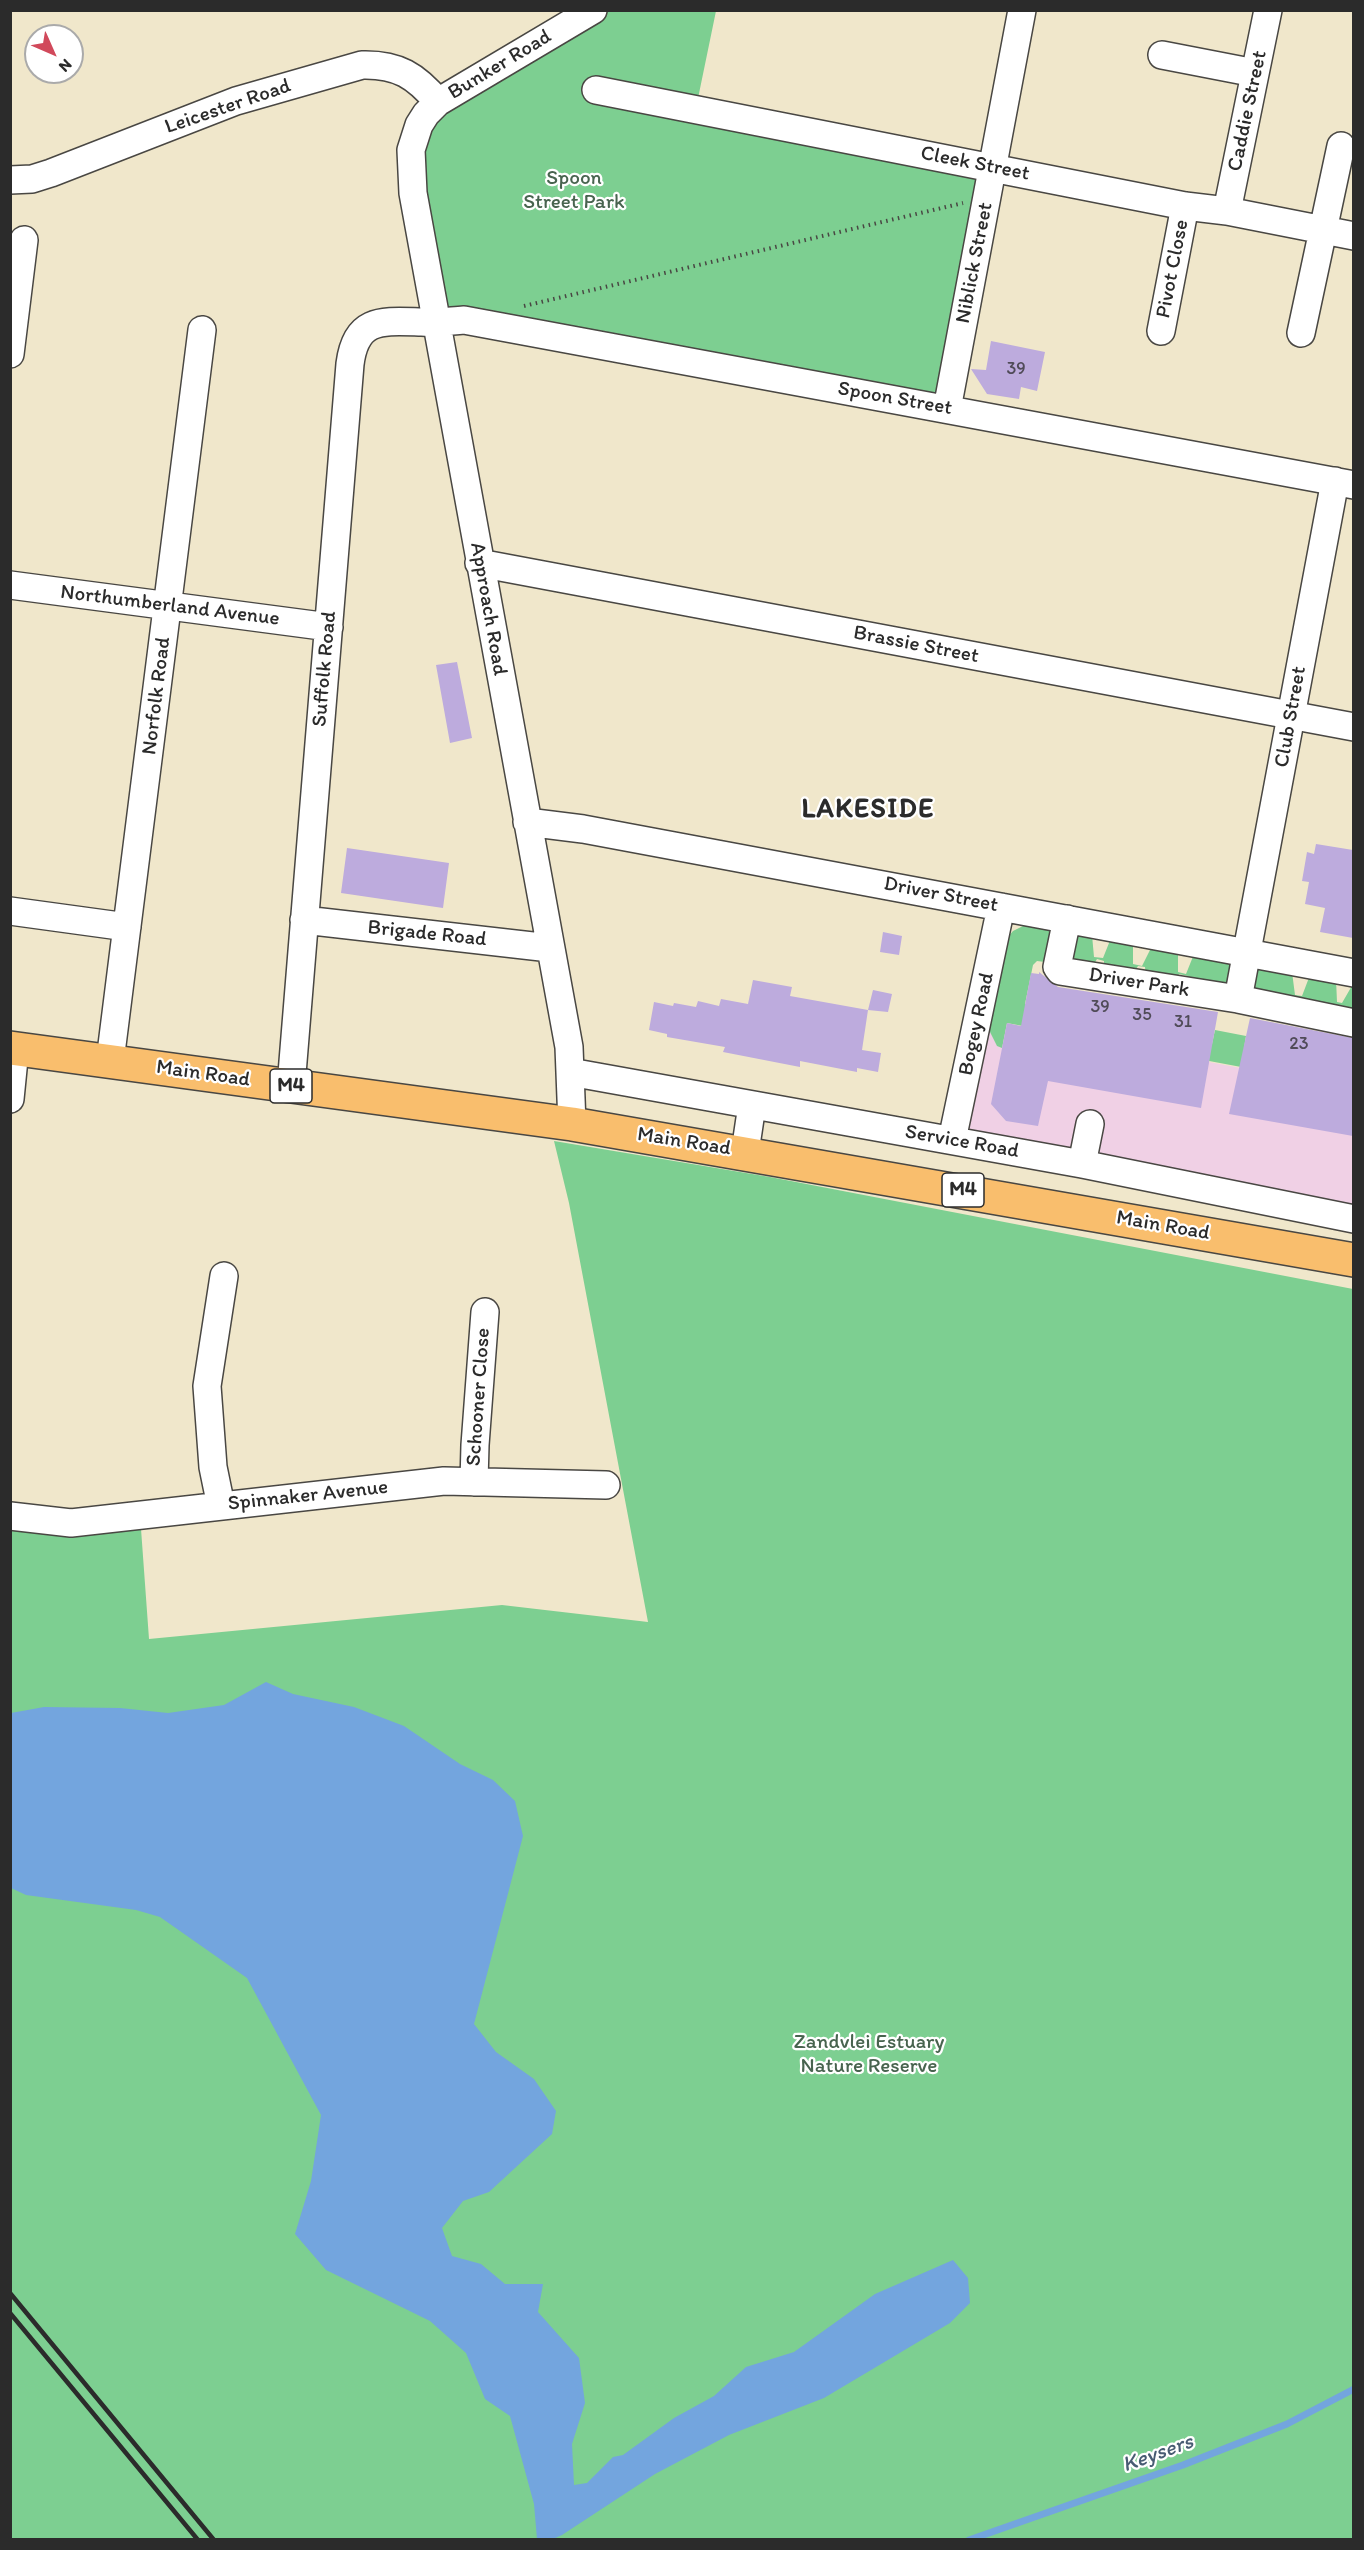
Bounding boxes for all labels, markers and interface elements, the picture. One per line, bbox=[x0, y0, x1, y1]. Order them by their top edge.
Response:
north arrow bbox=[24, 24, 84, 84]
street label: Bunker Road bbox=[444, 24, 556, 106]
street label: Caddie Street bbox=[1223, 48, 1273, 174]
text: N bbox=[55, 55, 76, 76]
street label: Leicester Road bbox=[162, 74, 294, 140]
street label: Cleek Street bbox=[918, 141, 1032, 187]
park label: Spoon Street Park bbox=[523, 166, 625, 216]
street label: Niblick Street bbox=[951, 200, 999, 326]
street label: Pivot Close bbox=[1151, 218, 1195, 320]
house number: 39 bbox=[1006, 358, 1026, 380]
street label: Spoon Street bbox=[836, 377, 954, 421]
street label: Approach Road bbox=[464, 540, 512, 678]
street label: Northumberland Avenue bbox=[59, 580, 281, 632]
street label: Suffolk Road bbox=[307, 610, 343, 728]
street label: Brassie Street bbox=[851, 620, 981, 670]
street label: Norfolk Road bbox=[137, 636, 177, 756]
street label: Club Street bbox=[1270, 664, 1312, 770]
district label: LAKESIDE bbox=[802, 794, 934, 826]
street label: Driver Street bbox=[882, 872, 1000, 918]
street label: Brigade Road bbox=[366, 915, 488, 953]
street label: Driver Park bbox=[1087, 963, 1191, 1003]
street label: Bogey Road bbox=[954, 970, 1000, 1078]
house number: 39 bbox=[1090, 996, 1110, 1018]
house number: 35 bbox=[1132, 1004, 1152, 1026]
house number: 31 bbox=[1174, 1011, 1192, 1033]
house number: 23 bbox=[1289, 1033, 1309, 1055]
street label: Main Road bbox=[154, 1055, 252, 1093]
road number: M4 bbox=[270, 1069, 312, 1103]
street label: Service Road bbox=[903, 1120, 1021, 1164]
street label: Main Road bbox=[635, 1122, 733, 1162]
road number: M4 bbox=[942, 1173, 984, 1207]
street label: Main Road bbox=[1114, 1205, 1212, 1247]
street label: Schooner Close bbox=[462, 1327, 496, 1467]
street label: Spinnaker Avenue bbox=[227, 1475, 389, 1517]
park label: Zandvlei Estuary Nature Reserve bbox=[794, 2030, 944, 2080]
water label: Keysers bbox=[1119, 2429, 1197, 2479]

